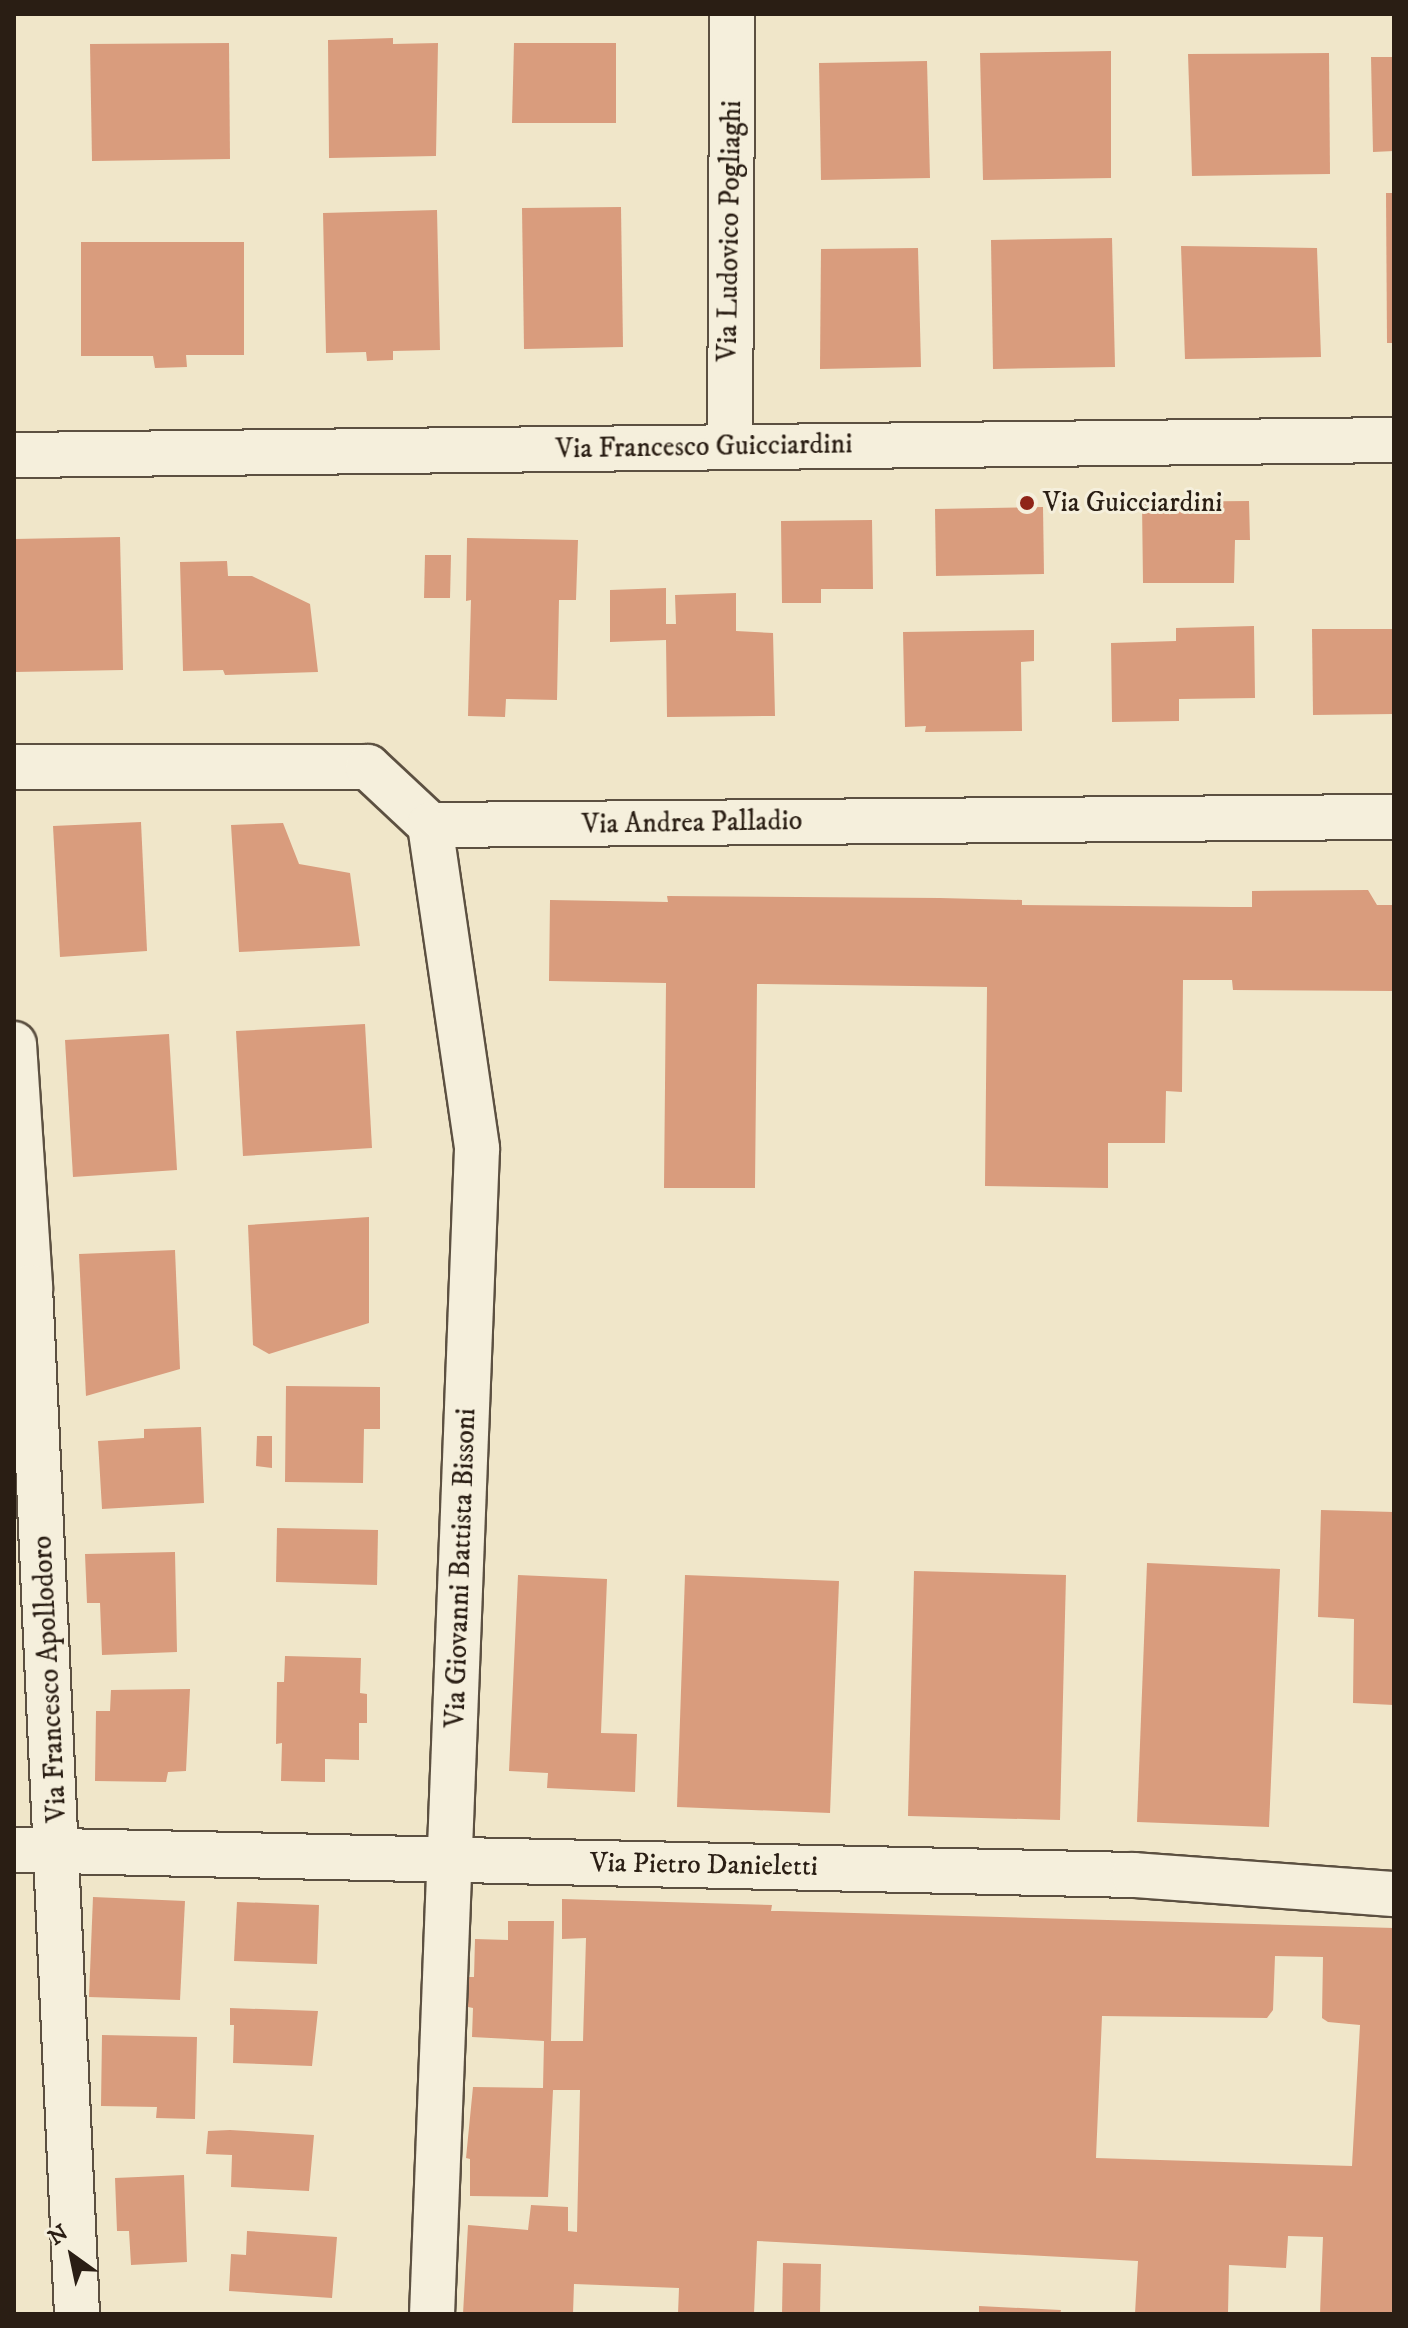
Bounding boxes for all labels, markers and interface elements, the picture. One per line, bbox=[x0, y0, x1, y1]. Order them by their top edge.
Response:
street label: Via Ludovico Pogliaghi bbox=[711, 100, 749, 362]
street label: Via Francesco Guicciardini bbox=[555, 428, 853, 466]
place label: Via Guicciardini bbox=[1043, 486, 1223, 520]
marker: Via Guicciardini bbox=[1018, 494, 1036, 512]
street label: Via Andrea Palladio bbox=[581, 804, 803, 842]
street label: Via Giovanni Battista Bissoni bbox=[439, 1408, 483, 1728]
street label: Via Francesco Apollodoro bbox=[26, 1535, 74, 1823]
street label: Via Pietro Danieletti bbox=[590, 1846, 818, 1884]
north arrow bbox=[32, 2216, 112, 2296]
text: N bbox=[44, 2219, 74, 2252]

